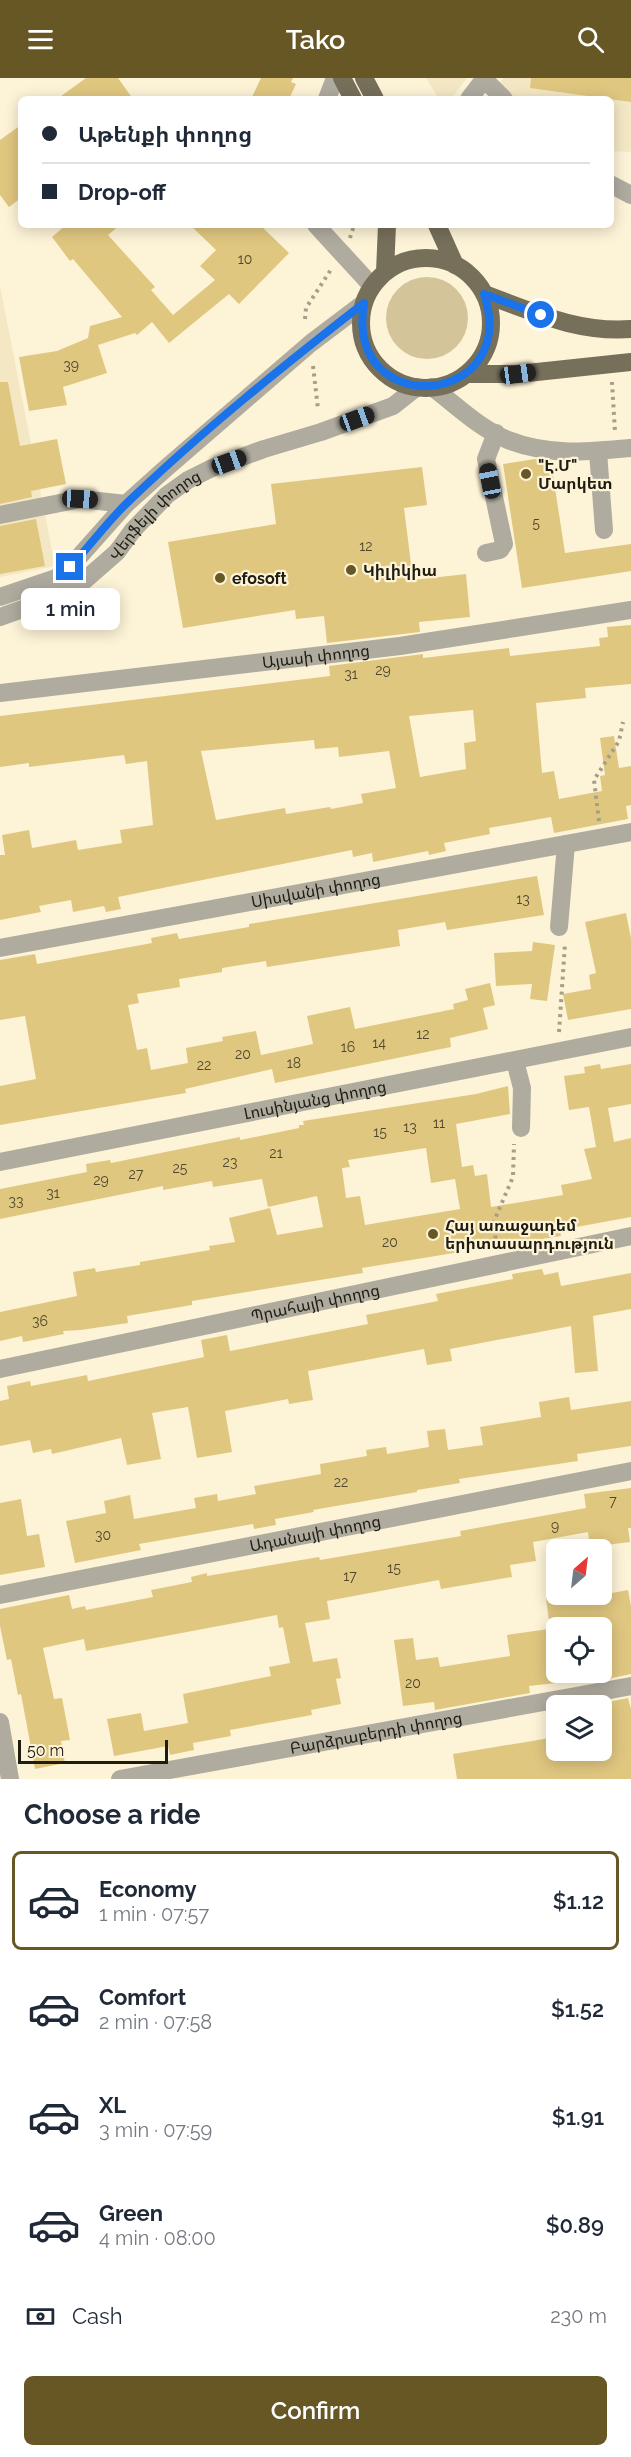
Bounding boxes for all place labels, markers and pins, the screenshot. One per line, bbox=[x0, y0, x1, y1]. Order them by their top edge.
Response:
place label: "Է.Մ" Մարկետ bbox=[538, 456, 613, 493]
marker: "Է.Մ" Մարկետ bbox=[519, 467, 533, 481]
place label: Կիլիկիա bbox=[363, 561, 437, 580]
marker: Կիլիկիա bbox=[344, 563, 358, 577]
place label: efosoft bbox=[232, 569, 287, 588]
marker: efosoft bbox=[213, 571, 227, 585]
place label: Հայ առաջադեմ երիտասարդություն bbox=[445, 1216, 614, 1253]
marker: Հայ առաջադեմ երիտասարդություն bbox=[426, 1227, 440, 1241]

